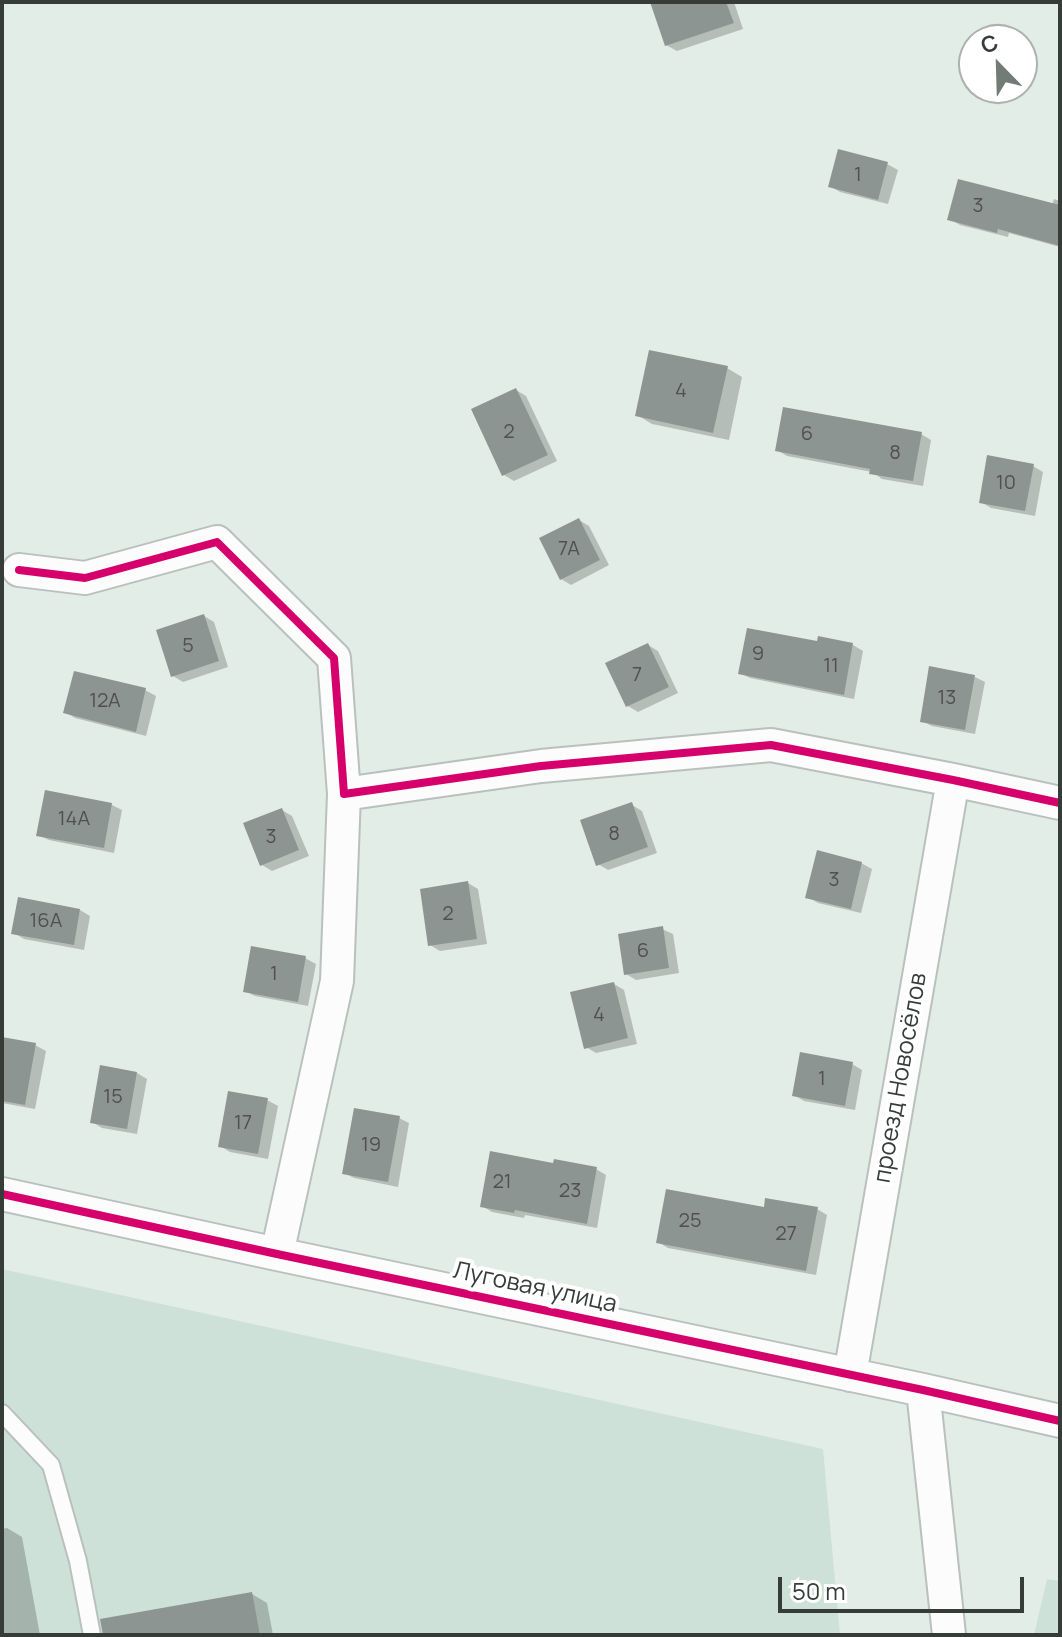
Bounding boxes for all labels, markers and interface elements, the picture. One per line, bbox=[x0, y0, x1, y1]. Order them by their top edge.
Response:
north arrow bbox=[958, 24, 1038, 104]
text: С bbox=[976, 27, 1003, 61]
house number: 1 bbox=[854, 163, 862, 187]
house number: 3 bbox=[972, 194, 984, 218]
house number: 4 bbox=[675, 379, 687, 403]
house number: 2 bbox=[503, 420, 515, 444]
house number: 6 bbox=[801, 422, 813, 446]
house number: 8 bbox=[889, 441, 901, 465]
house number: 10 bbox=[996, 471, 1016, 495]
house number: 7А bbox=[558, 537, 580, 561]
house number: 5 bbox=[182, 634, 194, 658]
house number: 9 bbox=[752, 642, 764, 666]
house number: 11 bbox=[823, 654, 839, 678]
house number: 7 bbox=[632, 663, 642, 687]
house number: 13 bbox=[938, 686, 956, 710]
house number: 12А bbox=[89, 689, 121, 713]
house number: 14А bbox=[58, 807, 90, 831]
house number: 8 bbox=[608, 822, 620, 846]
house number: 3 bbox=[265, 825, 277, 849]
house number: 3 bbox=[828, 868, 840, 892]
house number: 2 bbox=[442, 902, 454, 926]
house number: 16А bbox=[30, 909, 62, 933]
house number: 6 bbox=[637, 939, 649, 963]
house number: 1 bbox=[270, 962, 278, 986]
street label: проезд Новосёлов bbox=[868, 971, 934, 1185]
house number: 4 bbox=[593, 1003, 605, 1027]
house number: 1 bbox=[818, 1067, 826, 1091]
house number: 15 bbox=[103, 1085, 123, 1109]
house number: 17 bbox=[234, 1111, 252, 1135]
house number: 19 bbox=[361, 1133, 381, 1157]
house number: 21 bbox=[492, 1170, 512, 1194]
house number: 23 bbox=[559, 1179, 581, 1203]
house number: 25 bbox=[679, 1209, 701, 1233]
house number: 27 bbox=[775, 1222, 797, 1246]
street label: Луговая улица bbox=[451, 1257, 619, 1319]
scale bar bbox=[782, 1561, 1028, 1611]
text: 50 m bbox=[792, 1574, 846, 1607]

